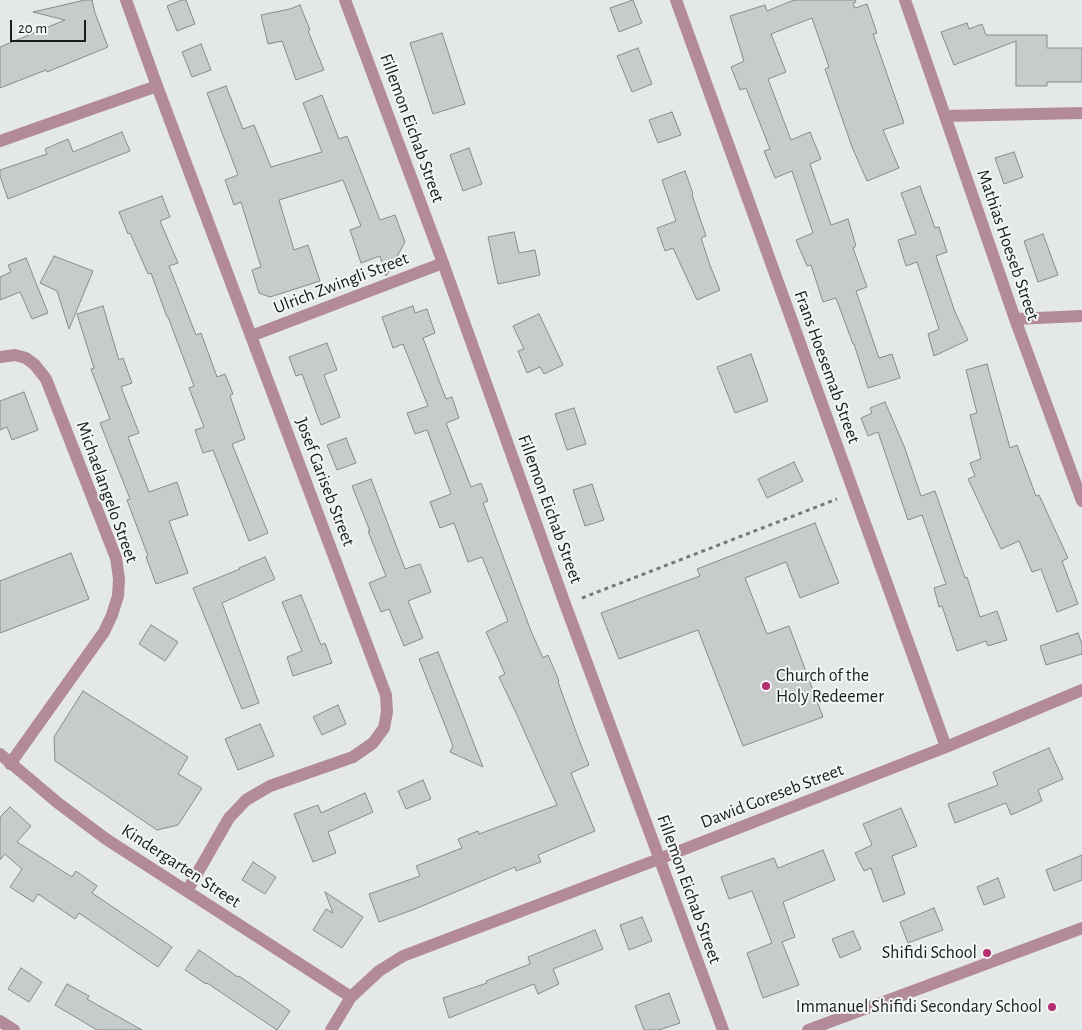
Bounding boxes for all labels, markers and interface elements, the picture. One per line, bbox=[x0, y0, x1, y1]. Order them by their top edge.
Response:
scale bar bbox=[12, 10, 89, 42]
text: 20 m bbox=[18, 21, 47, 36]
street label: Fillemon Eichab Street bbox=[375, 51, 449, 205]
street label: Mathias Hoeseb Street bbox=[972, 167, 1044, 323]
street label: Ulrich Zwingli Street bbox=[270, 247, 412, 319]
street label: Frans Hoesemab Street bbox=[789, 288, 865, 446]
street label: Josef Gariseb Street bbox=[291, 415, 359, 549]
street label: Michaelangelo Street bbox=[71, 418, 143, 566]
street label: Fillemon Eichab Street bbox=[513, 432, 587, 586]
place label: Church of the Holy Redeemer bbox=[776, 665, 884, 708]
marker: Church of the Holy Redeemer bbox=[760, 680, 772, 692]
street label: Dawid Goreseb Street bbox=[698, 759, 846, 833]
street label: Fillemon Eichab Street bbox=[652, 812, 726, 966]
street label: Kindergarten Street bbox=[117, 819, 245, 913]
place label: Shifidi School bbox=[882, 942, 977, 964]
marker: Shifidi School bbox=[981, 947, 993, 959]
place label: Immanuel Shifidi Secondary School bbox=[796, 996, 1042, 1018]
marker: Immanuel Shifidi Secondary School bbox=[1046, 1001, 1058, 1013]

